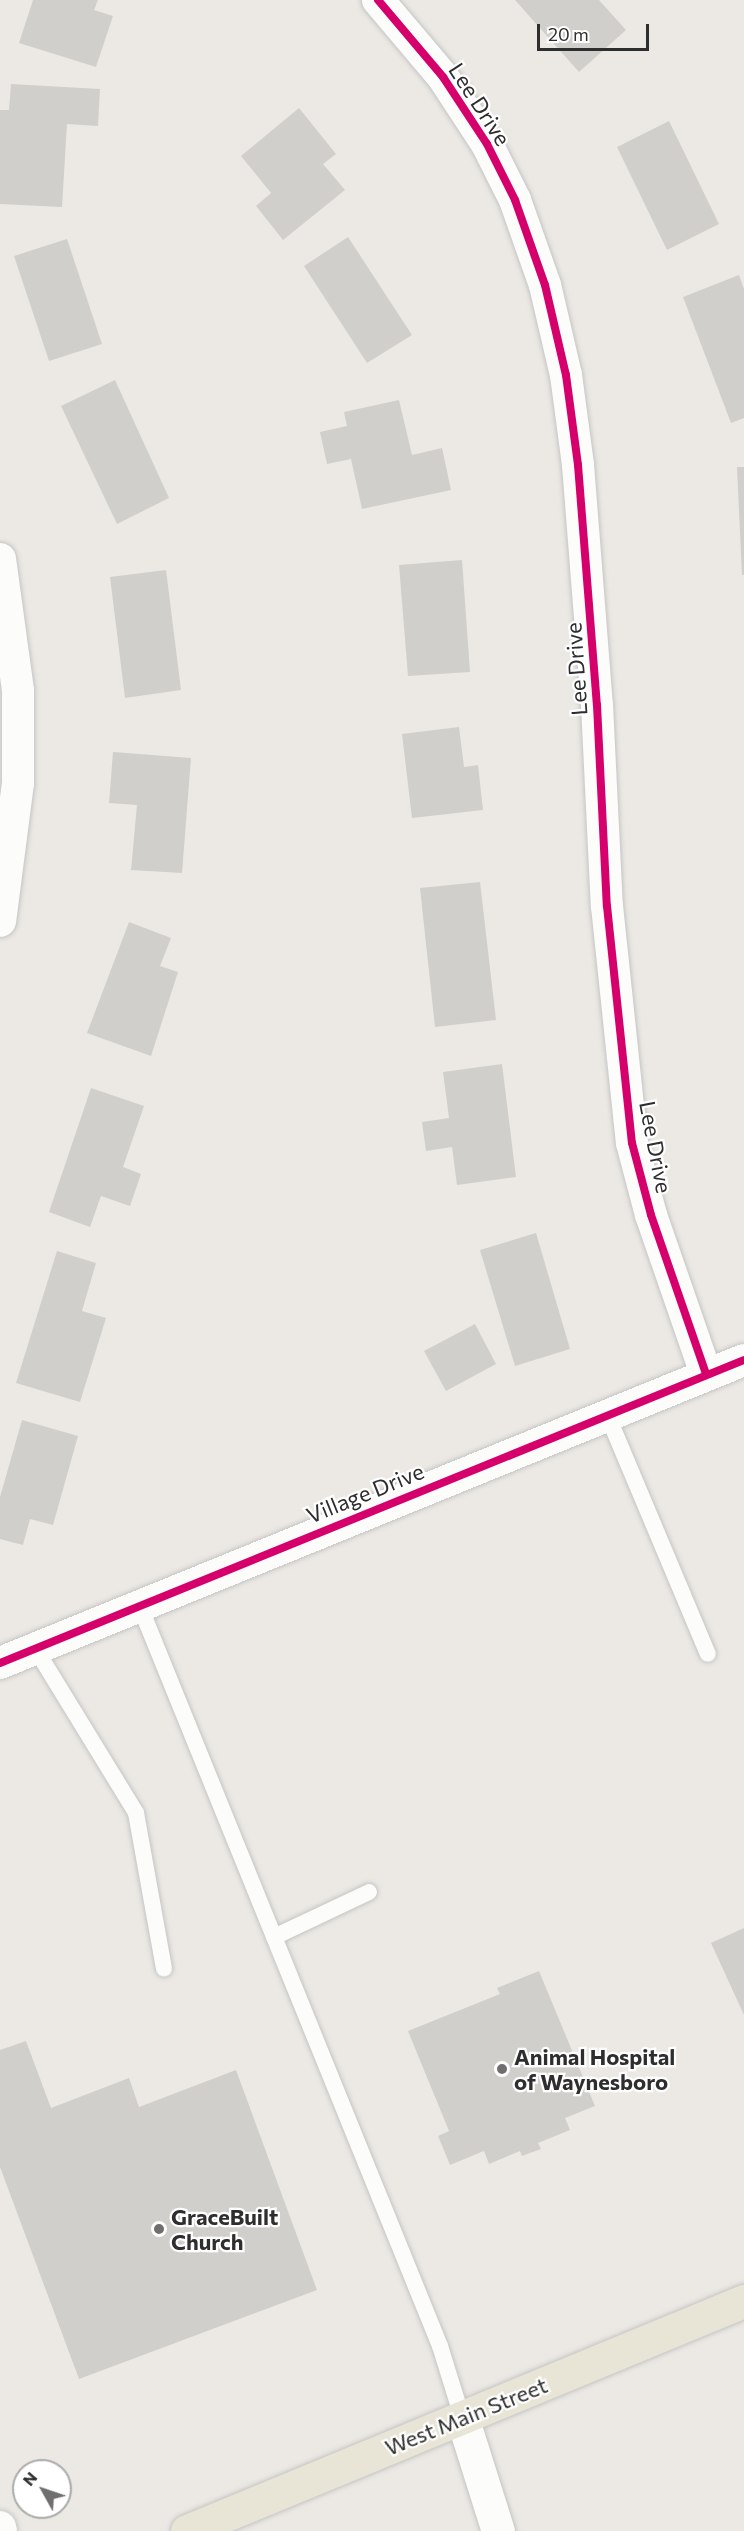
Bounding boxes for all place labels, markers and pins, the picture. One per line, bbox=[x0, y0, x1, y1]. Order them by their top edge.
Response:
place label: Animal Hospital of Waynesboro bbox=[514, 2043, 675, 2094]
marker: Animal Hospital of Waynesboro bbox=[495, 2062, 509, 2076]
place label: GraceBuilt Church bbox=[171, 2203, 278, 2254]
marker: GraceBuilt Church bbox=[152, 2222, 166, 2236]

